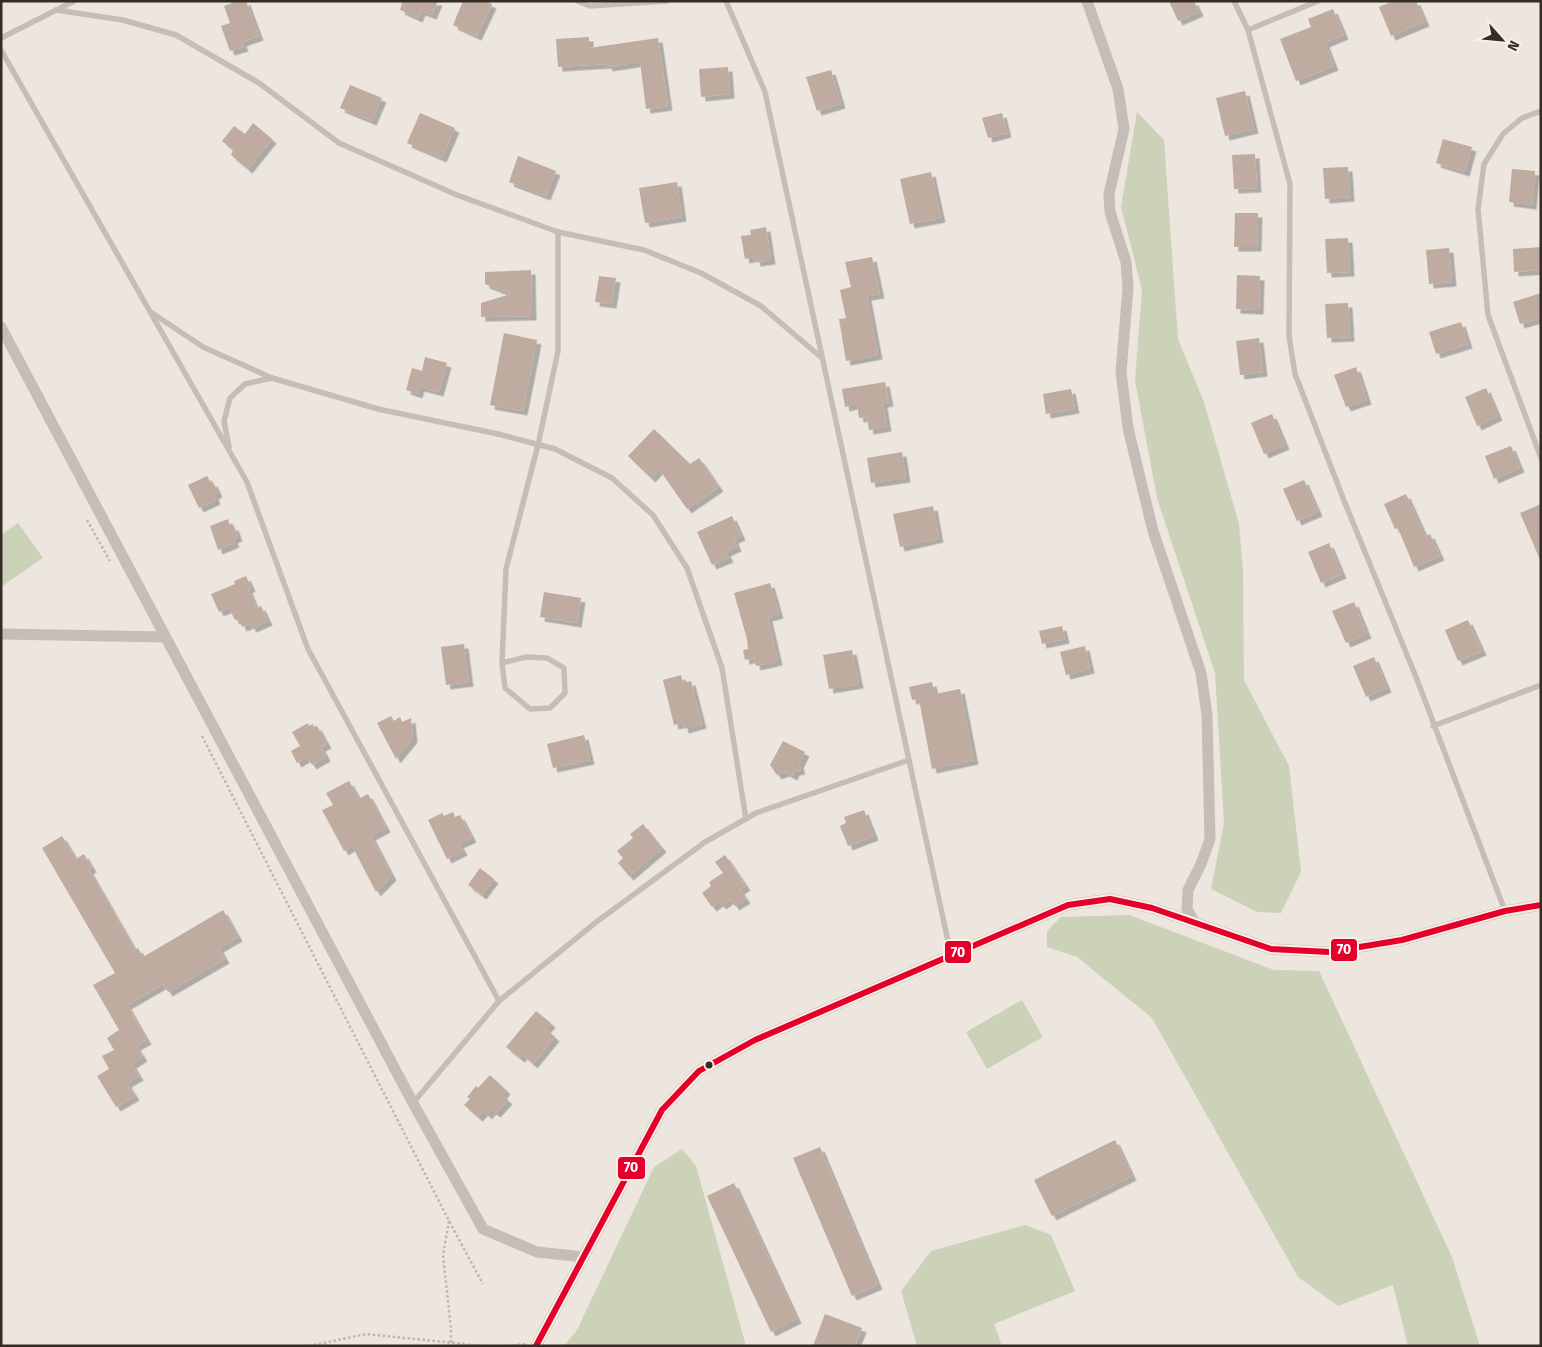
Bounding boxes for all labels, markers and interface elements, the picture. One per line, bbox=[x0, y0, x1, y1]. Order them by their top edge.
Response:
north arrow bbox=[1477, 15, 1527, 65]
text: N bbox=[1503, 38, 1523, 54]
line badge: 70 bbox=[1330, 938, 1358, 962]
line badge: 70 bbox=[944, 940, 972, 964]
text: 70 bbox=[1337, 941, 1351, 958]
text: 70 bbox=[951, 944, 965, 961]
unlabelled marker bbox=[704, 1060, 714, 1070]
line badge: 70 bbox=[617, 1156, 646, 1180]
text: 70 bbox=[624, 1159, 638, 1176]

